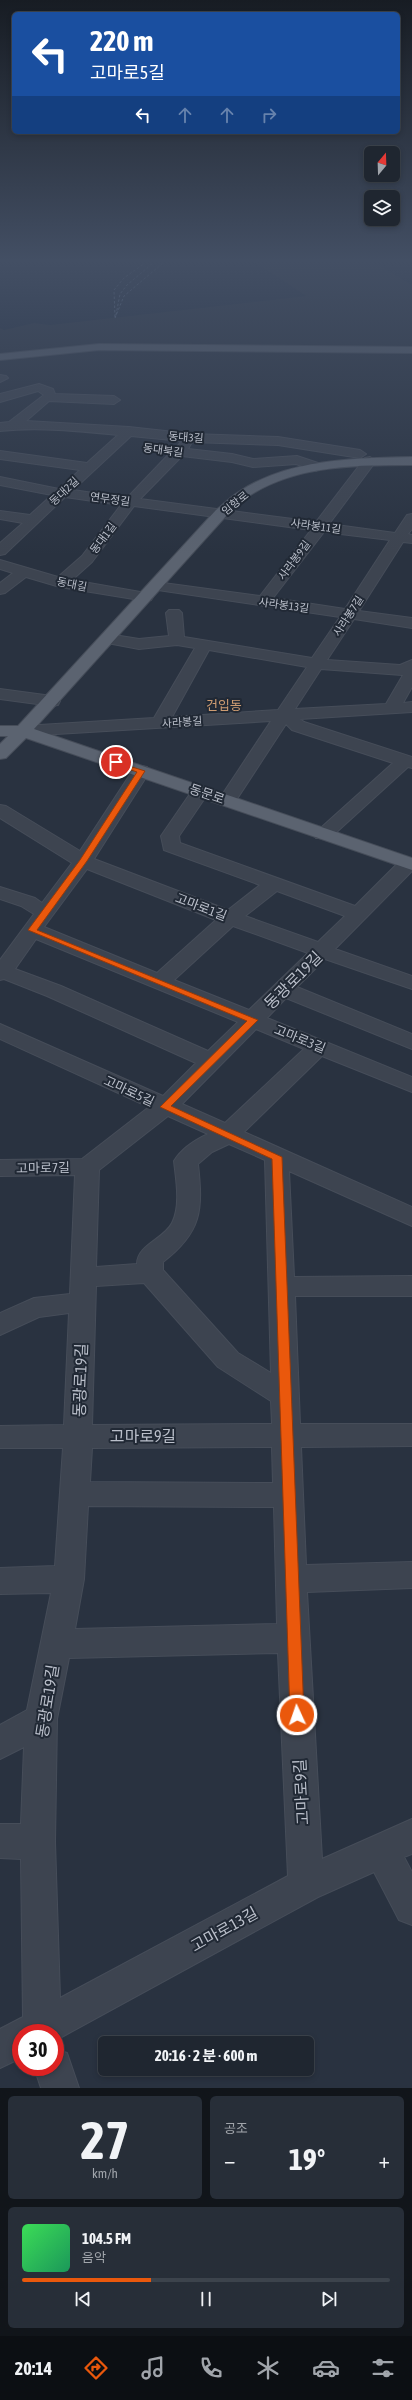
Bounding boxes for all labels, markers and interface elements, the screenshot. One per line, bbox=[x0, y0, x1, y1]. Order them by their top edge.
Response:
text: 220 m bbox=[90, 25, 153, 57]
icon: left bbox=[24, 28, 76, 80]
text: 고마로5길 bbox=[90, 62, 165, 83]
icon: left bbox=[132, 104, 154, 126]
icon: ahead bbox=[174, 104, 196, 126]
icon: ahead bbox=[216, 104, 238, 126]
icon: right bbox=[258, 104, 280, 126]
north arrow bbox=[364, 146, 400, 182]
map controls bbox=[364, 146, 400, 226]
button: layers bbox=[364, 190, 400, 226]
street label: 동대3길 bbox=[168, 430, 204, 444]
street label: 동대북길 bbox=[142, 441, 184, 459]
street label: 동대2길 bbox=[47, 474, 81, 508]
street label: 임항로 bbox=[219, 489, 251, 517]
street label: 연무정길 bbox=[89, 490, 131, 508]
street label: 사라봉11길 bbox=[290, 517, 342, 535]
street label: 동대1길 bbox=[88, 520, 118, 556]
street label: 사라봉9길 bbox=[275, 538, 313, 582]
street label: 동대길 bbox=[56, 575, 88, 593]
street label: 사라봉7길 bbox=[331, 594, 365, 638]
street label: 사라봉13길 bbox=[258, 596, 310, 614]
district label: 건입동 bbox=[206, 698, 242, 713]
street label: 사라봉길 bbox=[161, 715, 203, 729]
pin bbox=[99, 745, 133, 779]
icon: arrive bbox=[105, 751, 127, 773]
street label: 동문로 bbox=[188, 781, 226, 807]
street label: 고마로1길 bbox=[173, 890, 229, 924]
street label: 동광로19길 bbox=[261, 948, 325, 1012]
street label: 고마로3길 bbox=[272, 1022, 328, 1056]
street label: 고마로5길 bbox=[101, 1073, 157, 1109]
street label: 고마로7길 bbox=[16, 1160, 70, 1176]
street label: 동광로19길 bbox=[70, 1343, 90, 1417]
street label: 고마로9길 bbox=[110, 1427, 176, 1445]
street label: 동광로19길 bbox=[32, 1663, 62, 1739]
position arrow bbox=[276, 1694, 318, 1736]
street label: 고마로9길 bbox=[290, 1758, 312, 1826]
street label: 고마로13길 bbox=[187, 1903, 261, 1955]
speed limit sign: 30 bbox=[12, 2024, 64, 2076]
text: 20:16 · 2 분 · 600 m bbox=[155, 2047, 257, 2064]
text: 27 bbox=[81, 2110, 129, 2170]
text: 공조 bbox=[224, 2121, 248, 2136]
text: 19° bbox=[289, 2142, 325, 2176]
text: − bbox=[224, 2147, 235, 2173]
text: + bbox=[379, 2147, 390, 2173]
text: km/h bbox=[92, 2166, 118, 2181]
text: 104.5 FM bbox=[82, 2230, 131, 2247]
text: 음악 bbox=[82, 2250, 106, 2265]
icon: previous bbox=[72, 2288, 94, 2310]
icon: pause bbox=[195, 2288, 217, 2310]
icon: next bbox=[318, 2288, 340, 2310]
icon: directions bbox=[82, 2354, 110, 2382]
icon: music bbox=[139, 2354, 167, 2382]
icon: phone bbox=[197, 2354, 225, 2382]
icon: climate bbox=[254, 2354, 282, 2382]
icon: car bbox=[312, 2354, 340, 2382]
icon: filters bbox=[369, 2354, 397, 2382]
text: 20:14 bbox=[15, 2358, 52, 2379]

